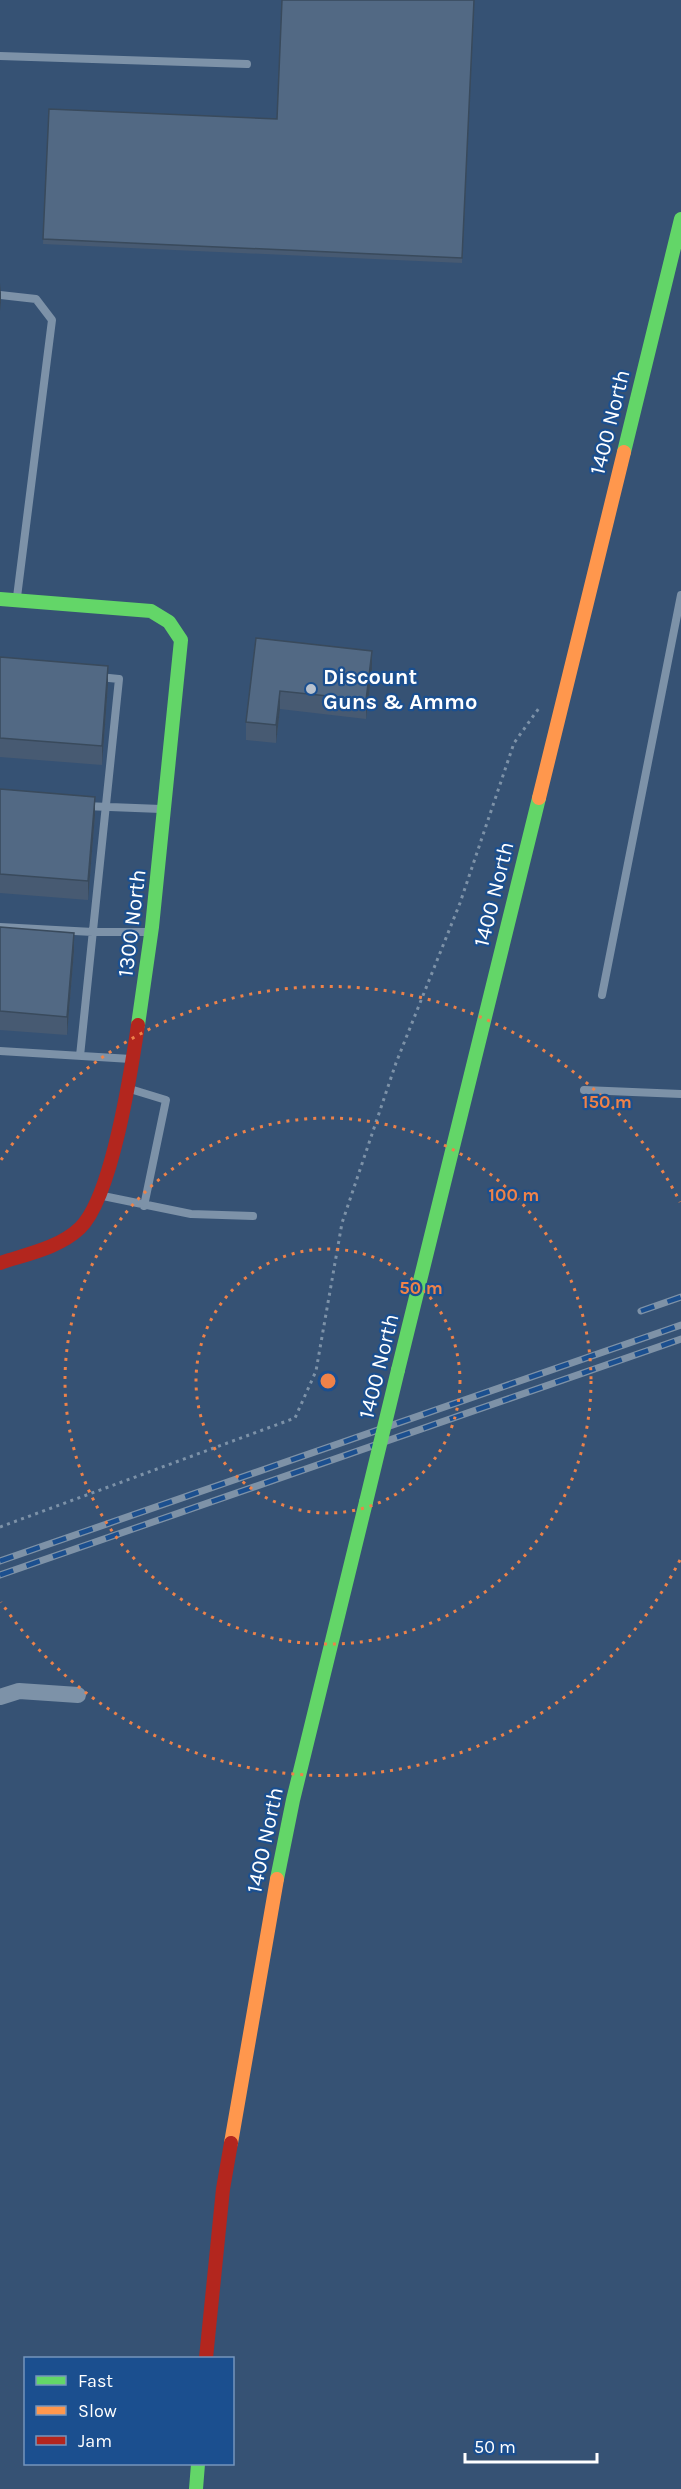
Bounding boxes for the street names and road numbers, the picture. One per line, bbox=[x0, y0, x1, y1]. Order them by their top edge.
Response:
street label: 1400 North bbox=[584, 367, 636, 478]
street label: 1400 North bbox=[468, 839, 520, 950]
street label: 1300 North bbox=[112, 868, 151, 978]
street label: 1400 North bbox=[353, 1311, 405, 1422]
street label: 1400 North bbox=[241, 1785, 289, 1895]

